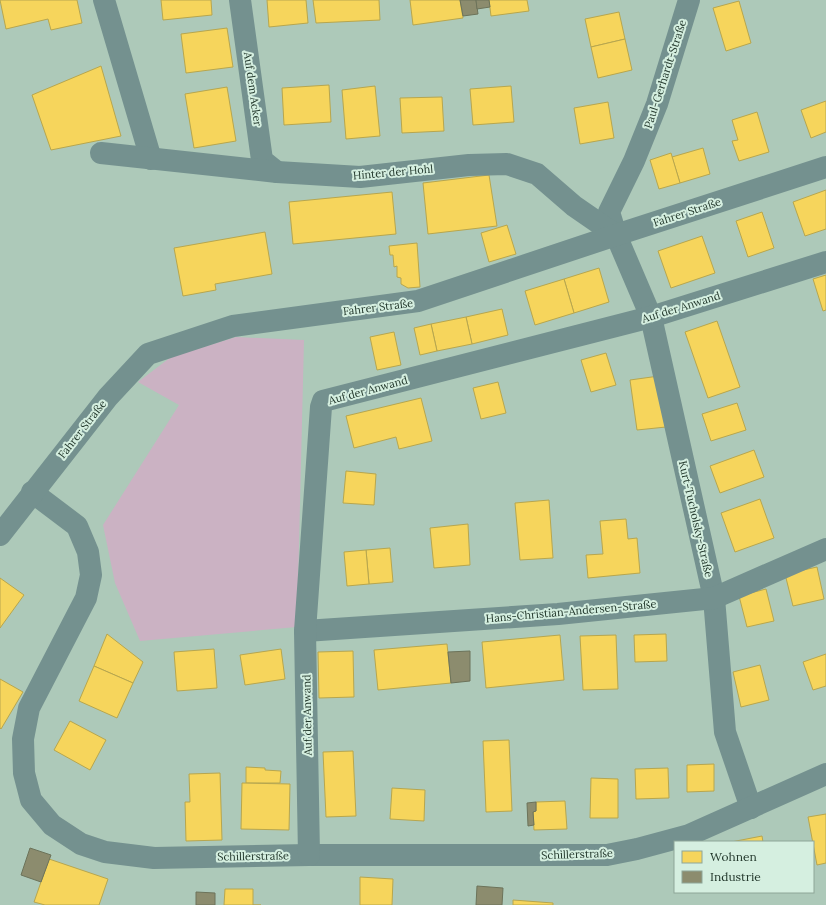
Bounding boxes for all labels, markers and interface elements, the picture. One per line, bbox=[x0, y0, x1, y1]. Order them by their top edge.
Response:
street label: Paul-Gerhardt-Straße bbox=[641, 18, 689, 130]
street label: Auf dem Acker bbox=[241, 50, 265, 127]
street label: Hinter der Hohl bbox=[352, 162, 434, 182]
street label: Fahrer Straße bbox=[651, 194, 723, 230]
street label: Auf der Anwand bbox=[639, 288, 722, 326]
street label: Fahrer Straße bbox=[342, 296, 414, 318]
street label: Auf der Anwand bbox=[326, 373, 409, 408]
street label: Fahrer Straße bbox=[55, 397, 109, 461]
street label: Kurt-Tucholsky-Straße bbox=[676, 459, 716, 579]
street label: Hans-Christian-Andersen-Straße bbox=[485, 597, 657, 625]
street label: Auf der Anwand bbox=[299, 674, 315, 757]
legend bbox=[674, 841, 814, 893]
street label: Schillerstraße bbox=[541, 846, 613, 862]
street label: Schillerstraße bbox=[217, 848, 289, 864]
text: Wohnen bbox=[710, 849, 757, 864]
text: Industrie bbox=[710, 869, 761, 884]

